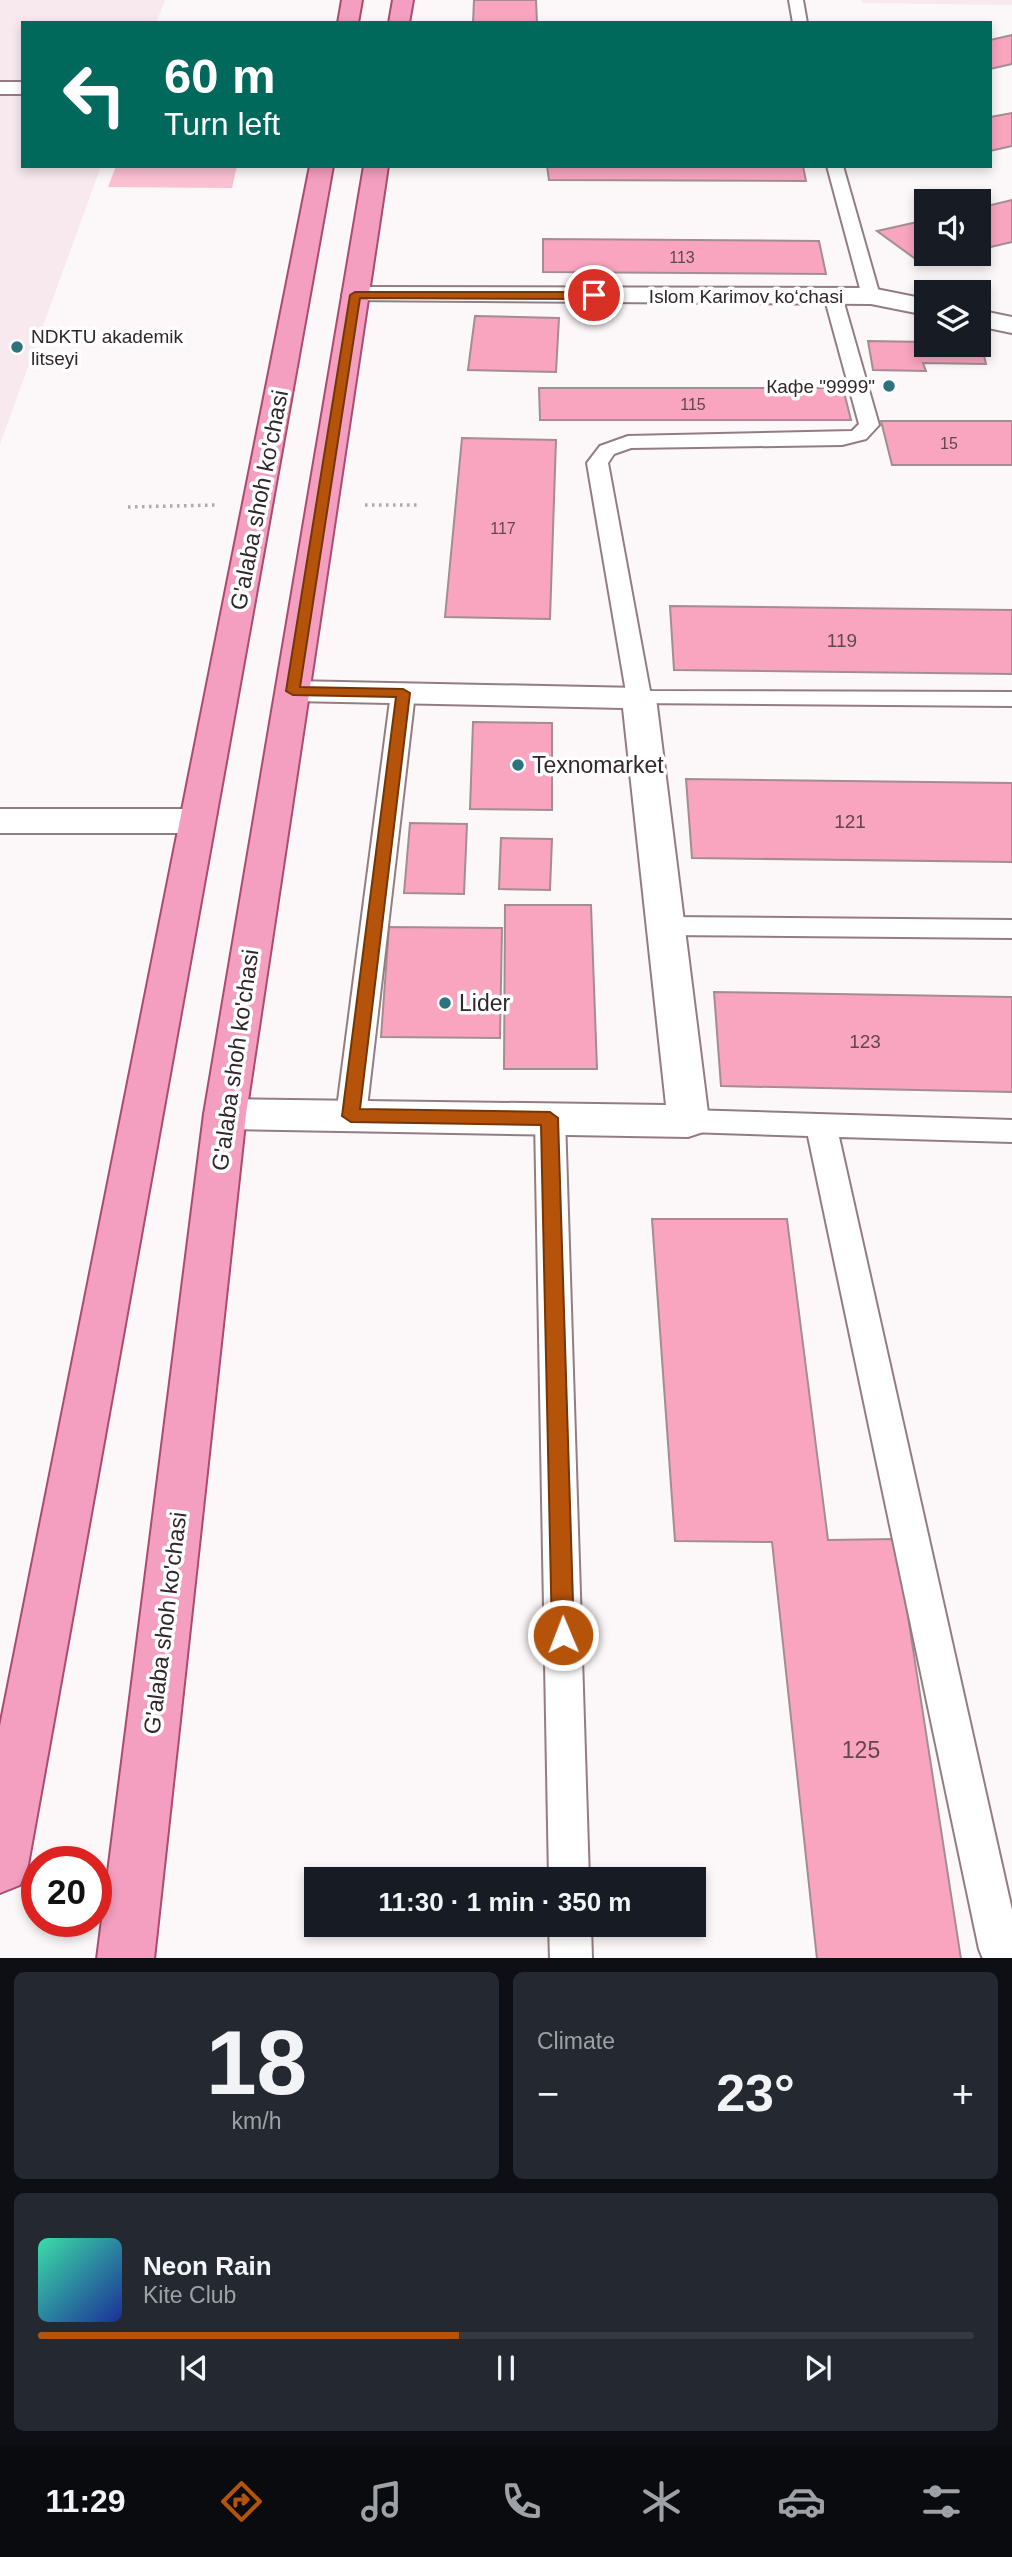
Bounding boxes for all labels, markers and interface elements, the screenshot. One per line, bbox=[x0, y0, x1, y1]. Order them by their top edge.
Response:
icon: left bbox=[49, 49, 140, 140]
text: 60 m bbox=[164, 49, 276, 103]
text: Turn left bbox=[164, 106, 280, 142]
map controls bbox=[914, 189, 991, 357]
button: sound bbox=[914, 189, 991, 266]
house number: 113 bbox=[669, 249, 695, 266]
pin bbox=[564, 265, 624, 325]
icon: arrive bbox=[575, 276, 613, 314]
button: layers bbox=[914, 280, 991, 357]
street label: Islom Karimov ko‘chasi bbox=[649, 286, 843, 307]
place label: NDKTU akademik litseyi bbox=[31, 326, 184, 369]
marker: NDKTU akademik litseyi bbox=[9, 339, 25, 355]
place label: Кафе "9999" bbox=[766, 376, 875, 397]
marker: Кафе "9999" bbox=[881, 378, 897, 394]
street label: G'alaba shoh ko'chasi bbox=[225, 388, 293, 612]
house number: 115 bbox=[680, 396, 706, 413]
house number: 15 bbox=[940, 435, 958, 452]
house number: 117 bbox=[490, 520, 516, 537]
house number: 119 bbox=[827, 630, 857, 651]
place label: Texnomarket bbox=[532, 752, 664, 778]
marker: Texnomarket bbox=[510, 757, 526, 773]
house number: 121 bbox=[834, 811, 866, 832]
street label: G'alaba shoh ko'chasi bbox=[207, 947, 263, 1173]
place label: Lider bbox=[459, 990, 510, 1016]
marker: Lider bbox=[437, 995, 453, 1011]
house number: 123 bbox=[849, 1031, 881, 1052]
street label: G'alaba shoh ko'chasi bbox=[138, 1510, 192, 1736]
position arrow bbox=[526, 1598, 600, 1672]
house number: 125 bbox=[842, 1737, 880, 1763]
speed limit sign: 20 bbox=[21, 1846, 112, 1937]
text: 11:30 · 1 min · 350 m bbox=[379, 1887, 631, 1917]
text: 18 bbox=[206, 2012, 307, 2113]
text: Climate bbox=[537, 2028, 615, 2054]
text: 23° bbox=[716, 2064, 795, 2122]
text: − bbox=[537, 2073, 559, 2115]
text: + bbox=[952, 2073, 974, 2115]
text: km/h bbox=[232, 2108, 281, 2134]
text: Neon Rain bbox=[143, 2251, 272, 2281]
text: Kite Club bbox=[143, 2282, 236, 2308]
icon: previous bbox=[175, 2349, 213, 2387]
icon: pause bbox=[487, 2349, 525, 2387]
icon: next bbox=[799, 2349, 837, 2387]
icon: directions bbox=[217, 2477, 266, 2526]
icon: music bbox=[357, 2477, 406, 2526]
icon: phone bbox=[497, 2477, 546, 2526]
icon: climate bbox=[637, 2477, 686, 2526]
icon: car bbox=[777, 2477, 826, 2526]
icon: filters bbox=[917, 2477, 966, 2526]
text: 11:29 bbox=[46, 2483, 126, 2519]

